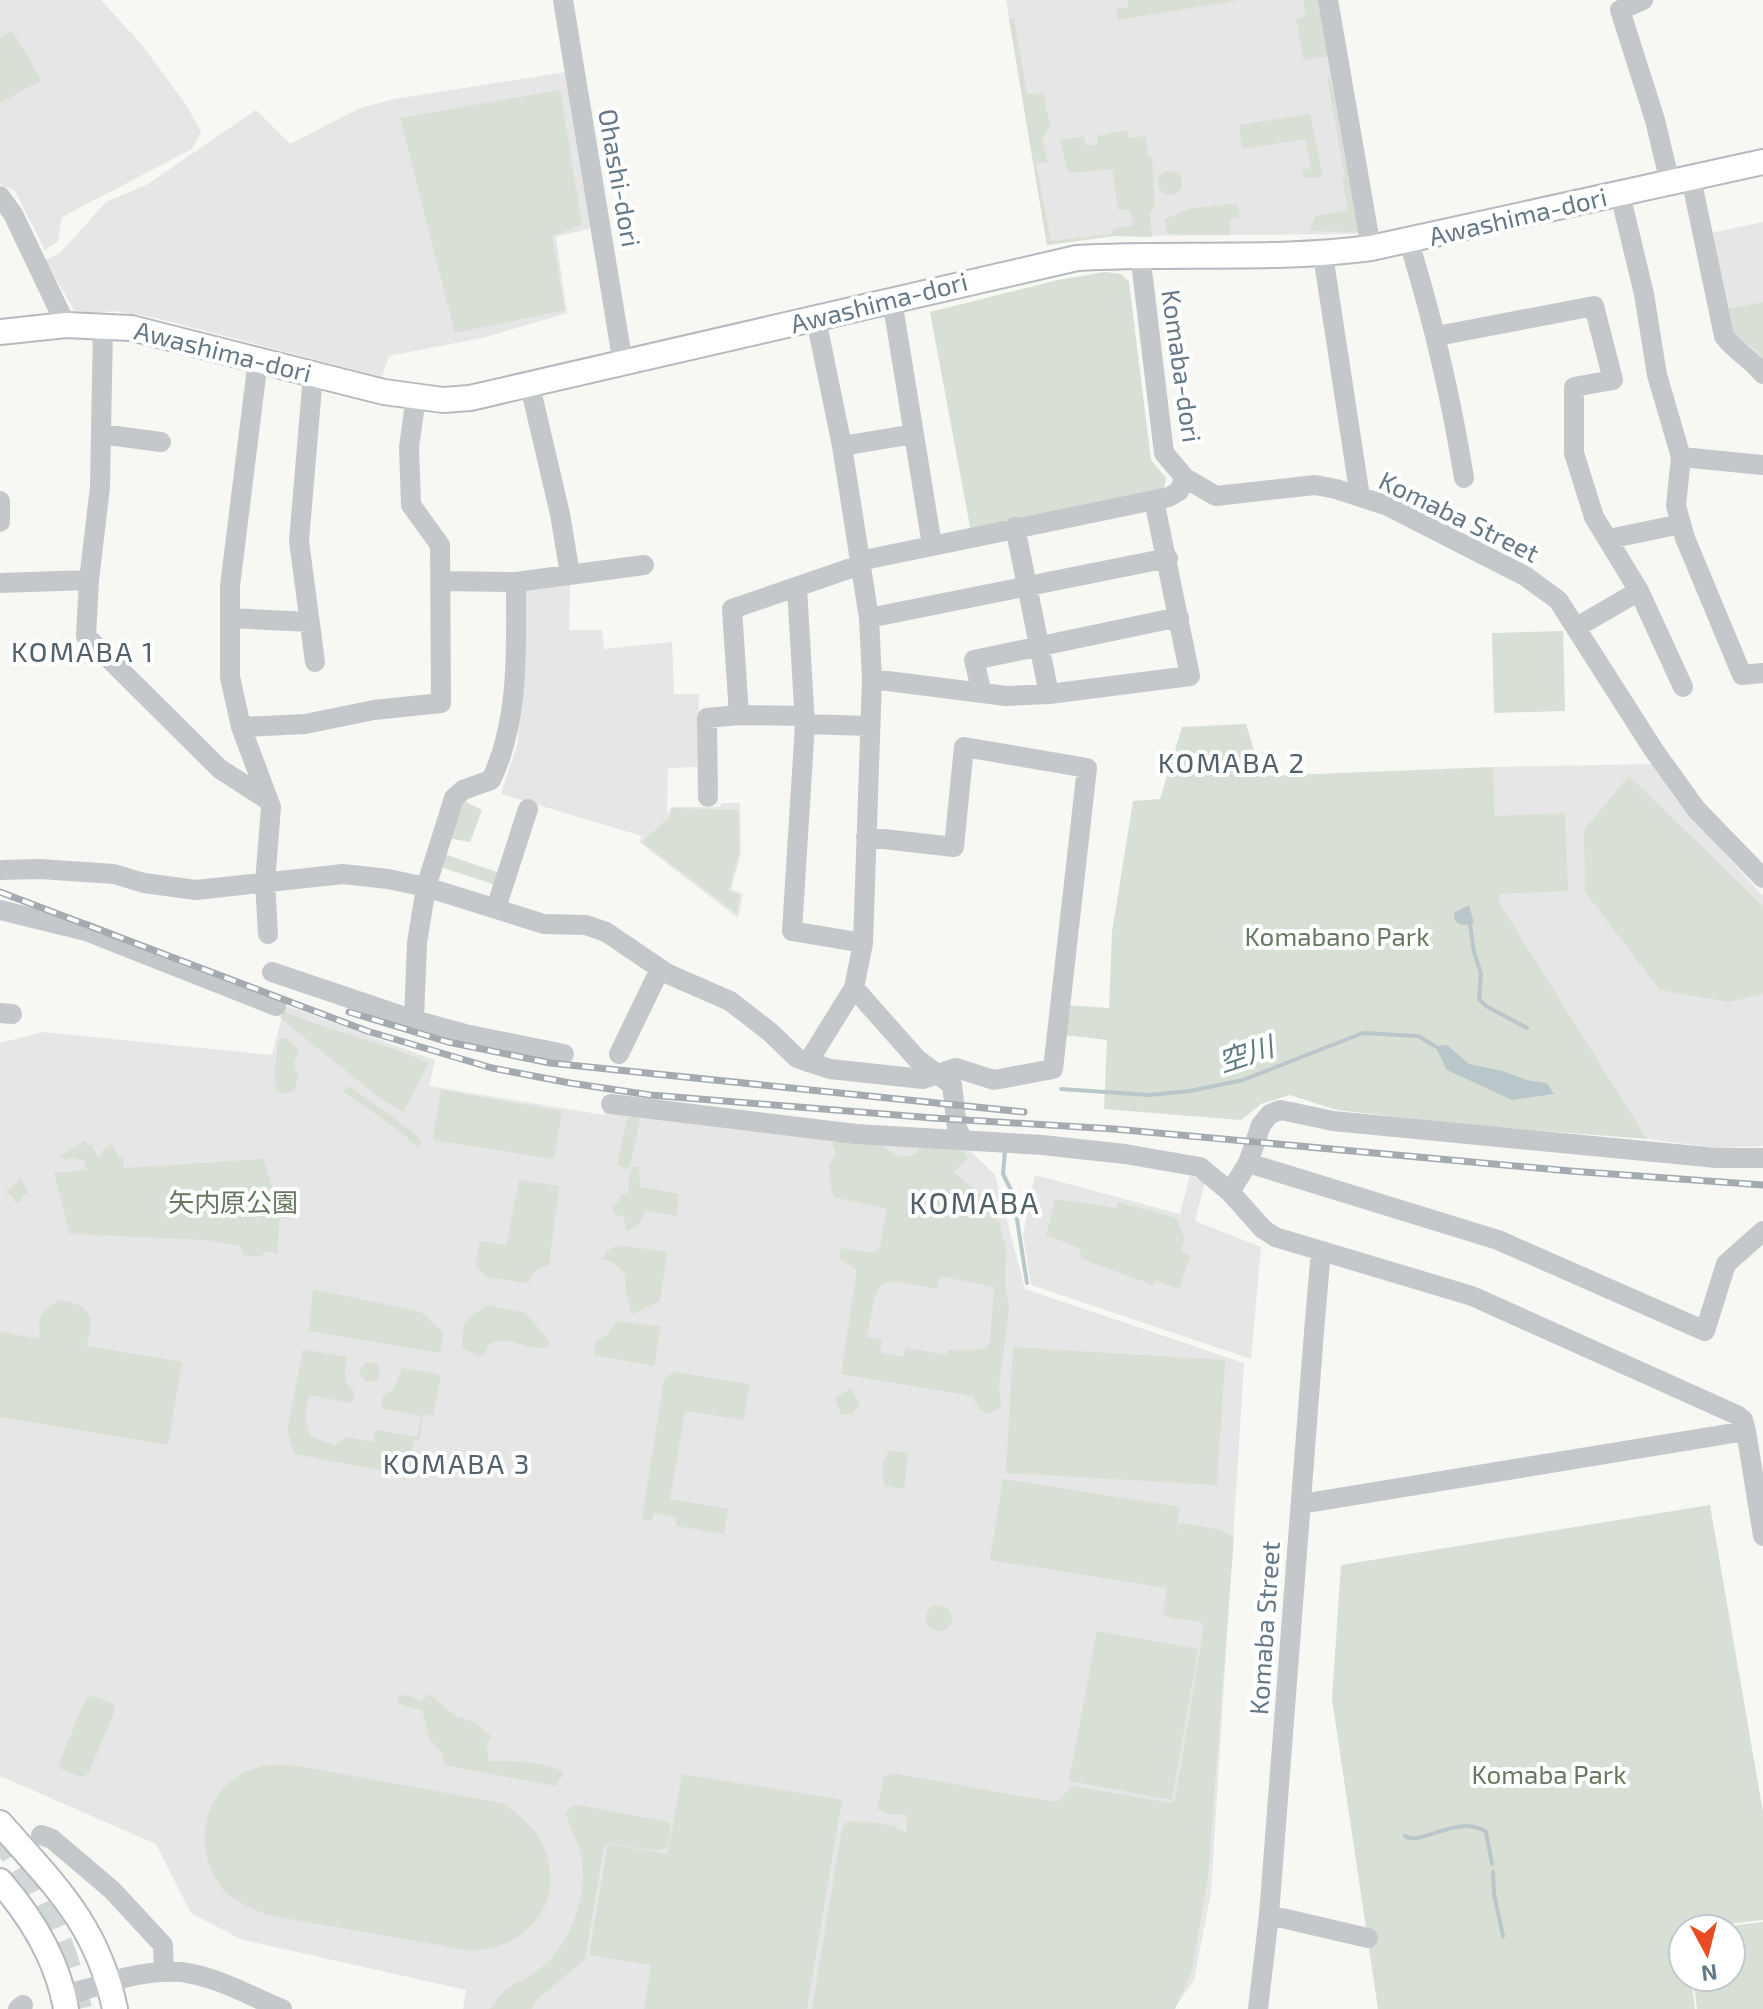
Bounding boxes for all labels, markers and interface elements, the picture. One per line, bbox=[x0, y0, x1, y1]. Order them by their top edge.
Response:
street label: Ohashi-dori bbox=[593, 106, 648, 249]
street label: Awashima-dori bbox=[1426, 180, 1610, 251]
street label: Awashima-dori bbox=[787, 265, 970, 339]
street label: Komaba-dori bbox=[1156, 287, 1209, 444]
street label: Awashima-dori bbox=[132, 314, 315, 388]
street label: Komaba Street bbox=[1375, 464, 1545, 568]
district label: KOMABA 1 bbox=[11, 634, 155, 668]
district label: KOMABA 2 bbox=[1158, 745, 1306, 779]
park label: Komabano Park bbox=[1245, 920, 1429, 951]
water label: 空川 bbox=[1214, 1027, 1280, 1078]
district label: KOMABA bbox=[909, 1184, 1041, 1220]
park label: 矢内原公園 bbox=[168, 1186, 298, 1217]
district label: KOMABA 3 bbox=[383, 1446, 531, 1480]
street label: Komaba Street bbox=[1242, 1540, 1285, 1716]
park label: Komaba Park bbox=[1472, 1758, 1626, 1789]
north arrow bbox=[1667, 1913, 1747, 1993]
text: N bbox=[1700, 1960, 1719, 1988]

